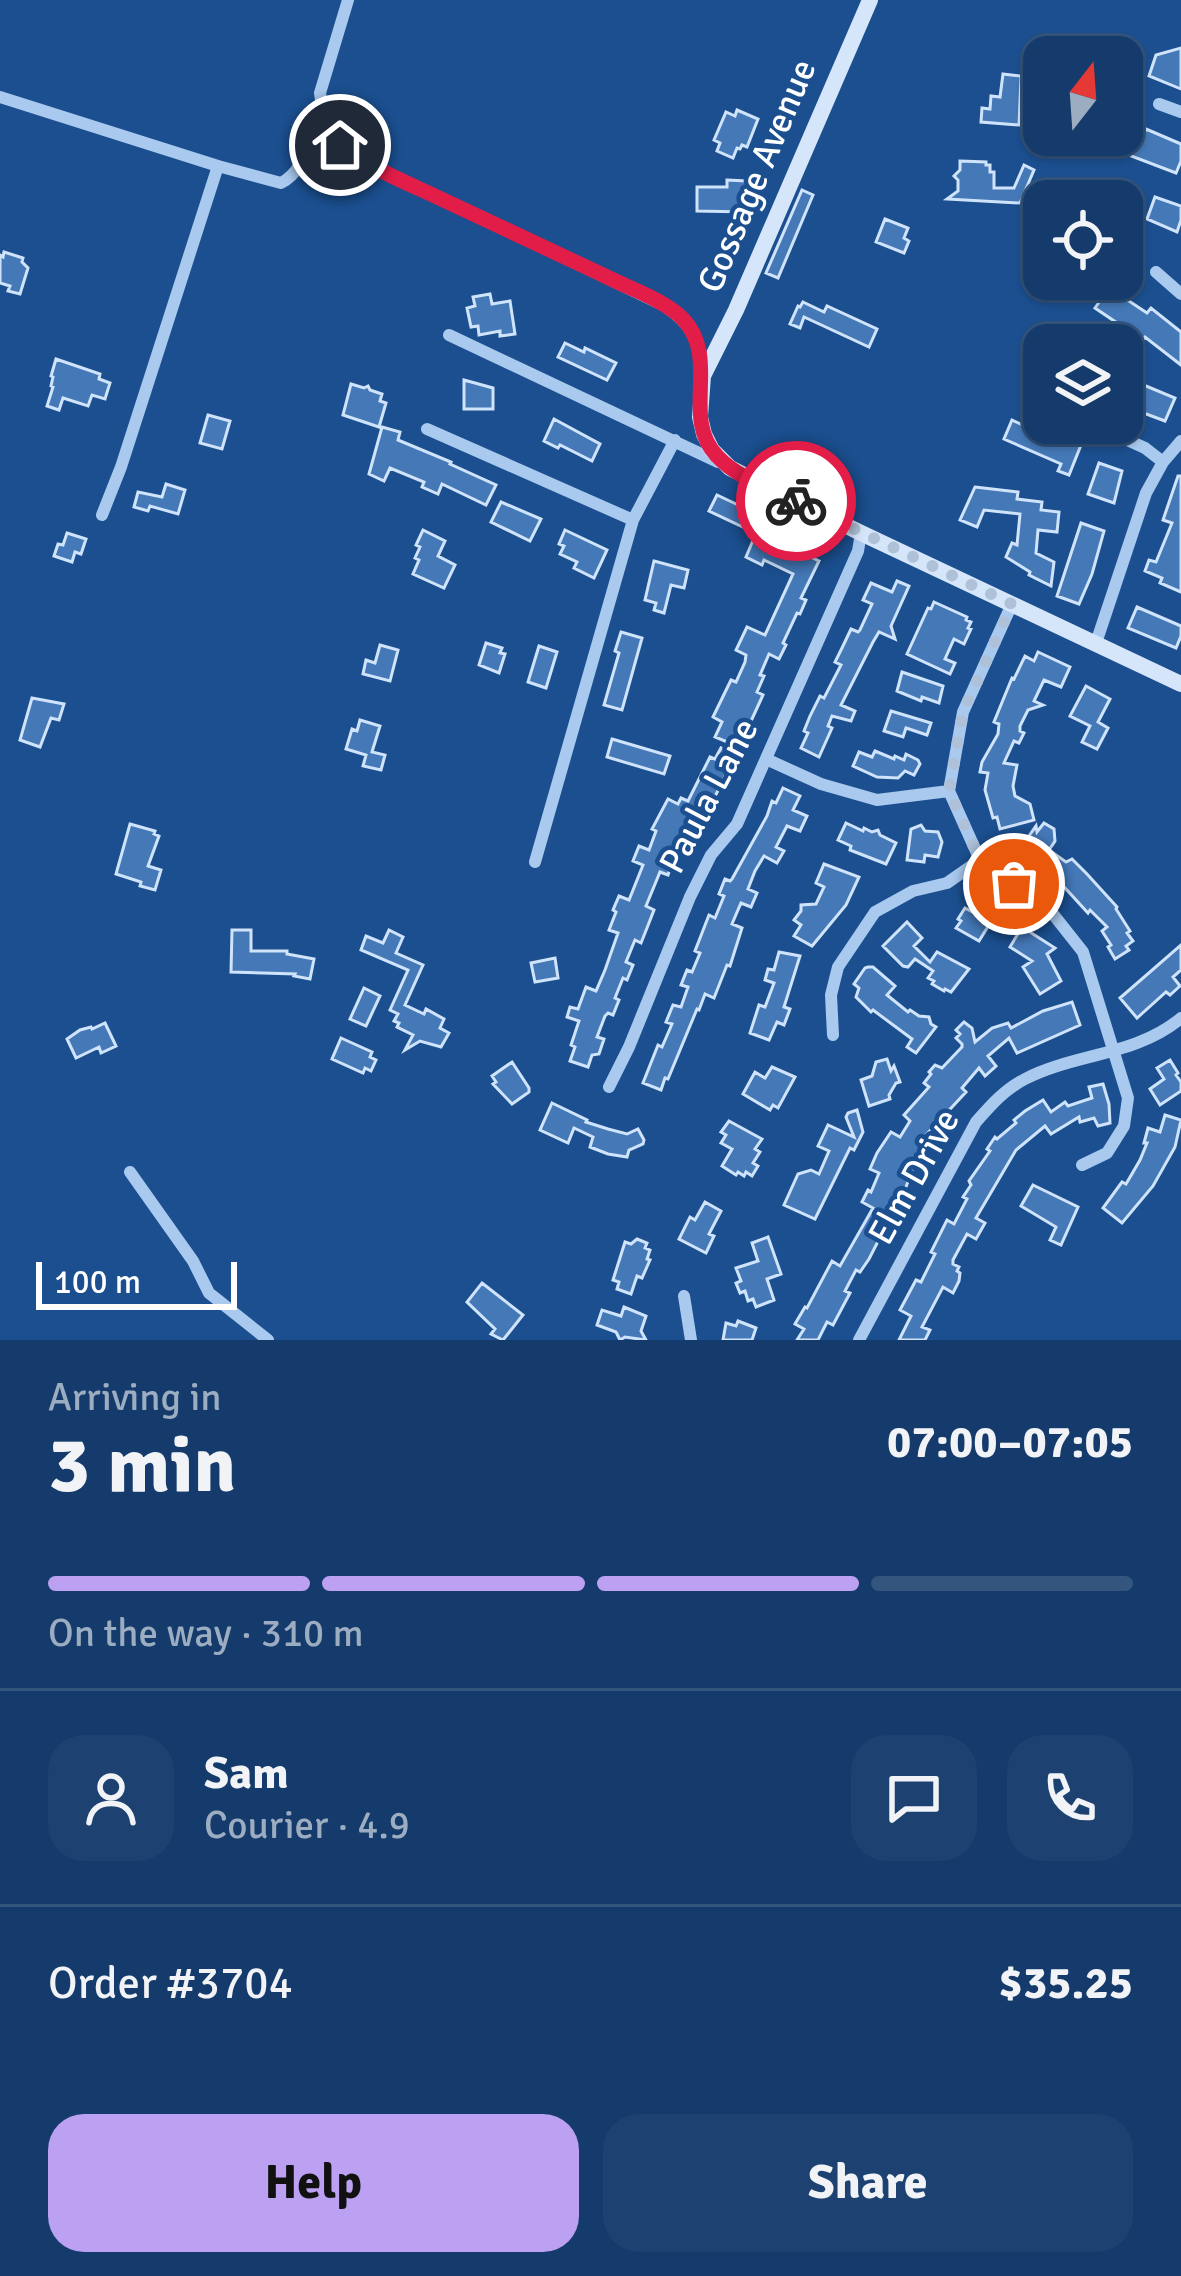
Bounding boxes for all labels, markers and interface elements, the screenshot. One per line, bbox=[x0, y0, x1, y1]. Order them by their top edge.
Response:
north arrow bbox=[1023, 36, 1143, 156]
map controls bbox=[1023, 36, 1143, 444]
street label: Gossage Avenue bbox=[688, 53, 826, 299]
pin bbox=[289, 94, 391, 196]
icon: home bbox=[307, 112, 373, 178]
button: locate bbox=[1023, 180, 1143, 300]
button: layers bbox=[1023, 324, 1143, 444]
courier bbox=[736, 441, 856, 561]
icon: bike bbox=[763, 468, 829, 534]
street label: Paula Lane bbox=[650, 711, 768, 881]
pin bbox=[963, 833, 1065, 935]
icon: bag bbox=[981, 851, 1047, 917]
street label: Elm Drive bbox=[858, 1101, 970, 1253]
scale bar bbox=[36, 1256, 237, 1309]
text: 100 m bbox=[54, 1262, 141, 1303]
text: Arriving in bbox=[48, 1373, 222, 1421]
text: 07:00–07:05 bbox=[887, 1415, 1133, 1470]
text: 3 min bbox=[48, 1418, 236, 1514]
text: On the way · 310 m bbox=[48, 1609, 364, 1657]
button: person bbox=[48, 1735, 174, 1861]
button: chat bbox=[851, 1735, 977, 1861]
button: phone bbox=[1007, 1735, 1133, 1861]
text: Sam bbox=[204, 1746, 289, 1801]
text: Courier · 4.9 bbox=[204, 1801, 410, 1849]
text: Order #3704 bbox=[48, 1956, 293, 2011]
text: $35.25 bbox=[999, 1956, 1133, 2011]
button: Help bbox=[48, 2114, 579, 2252]
button: Share bbox=[603, 2114, 1133, 2252]

